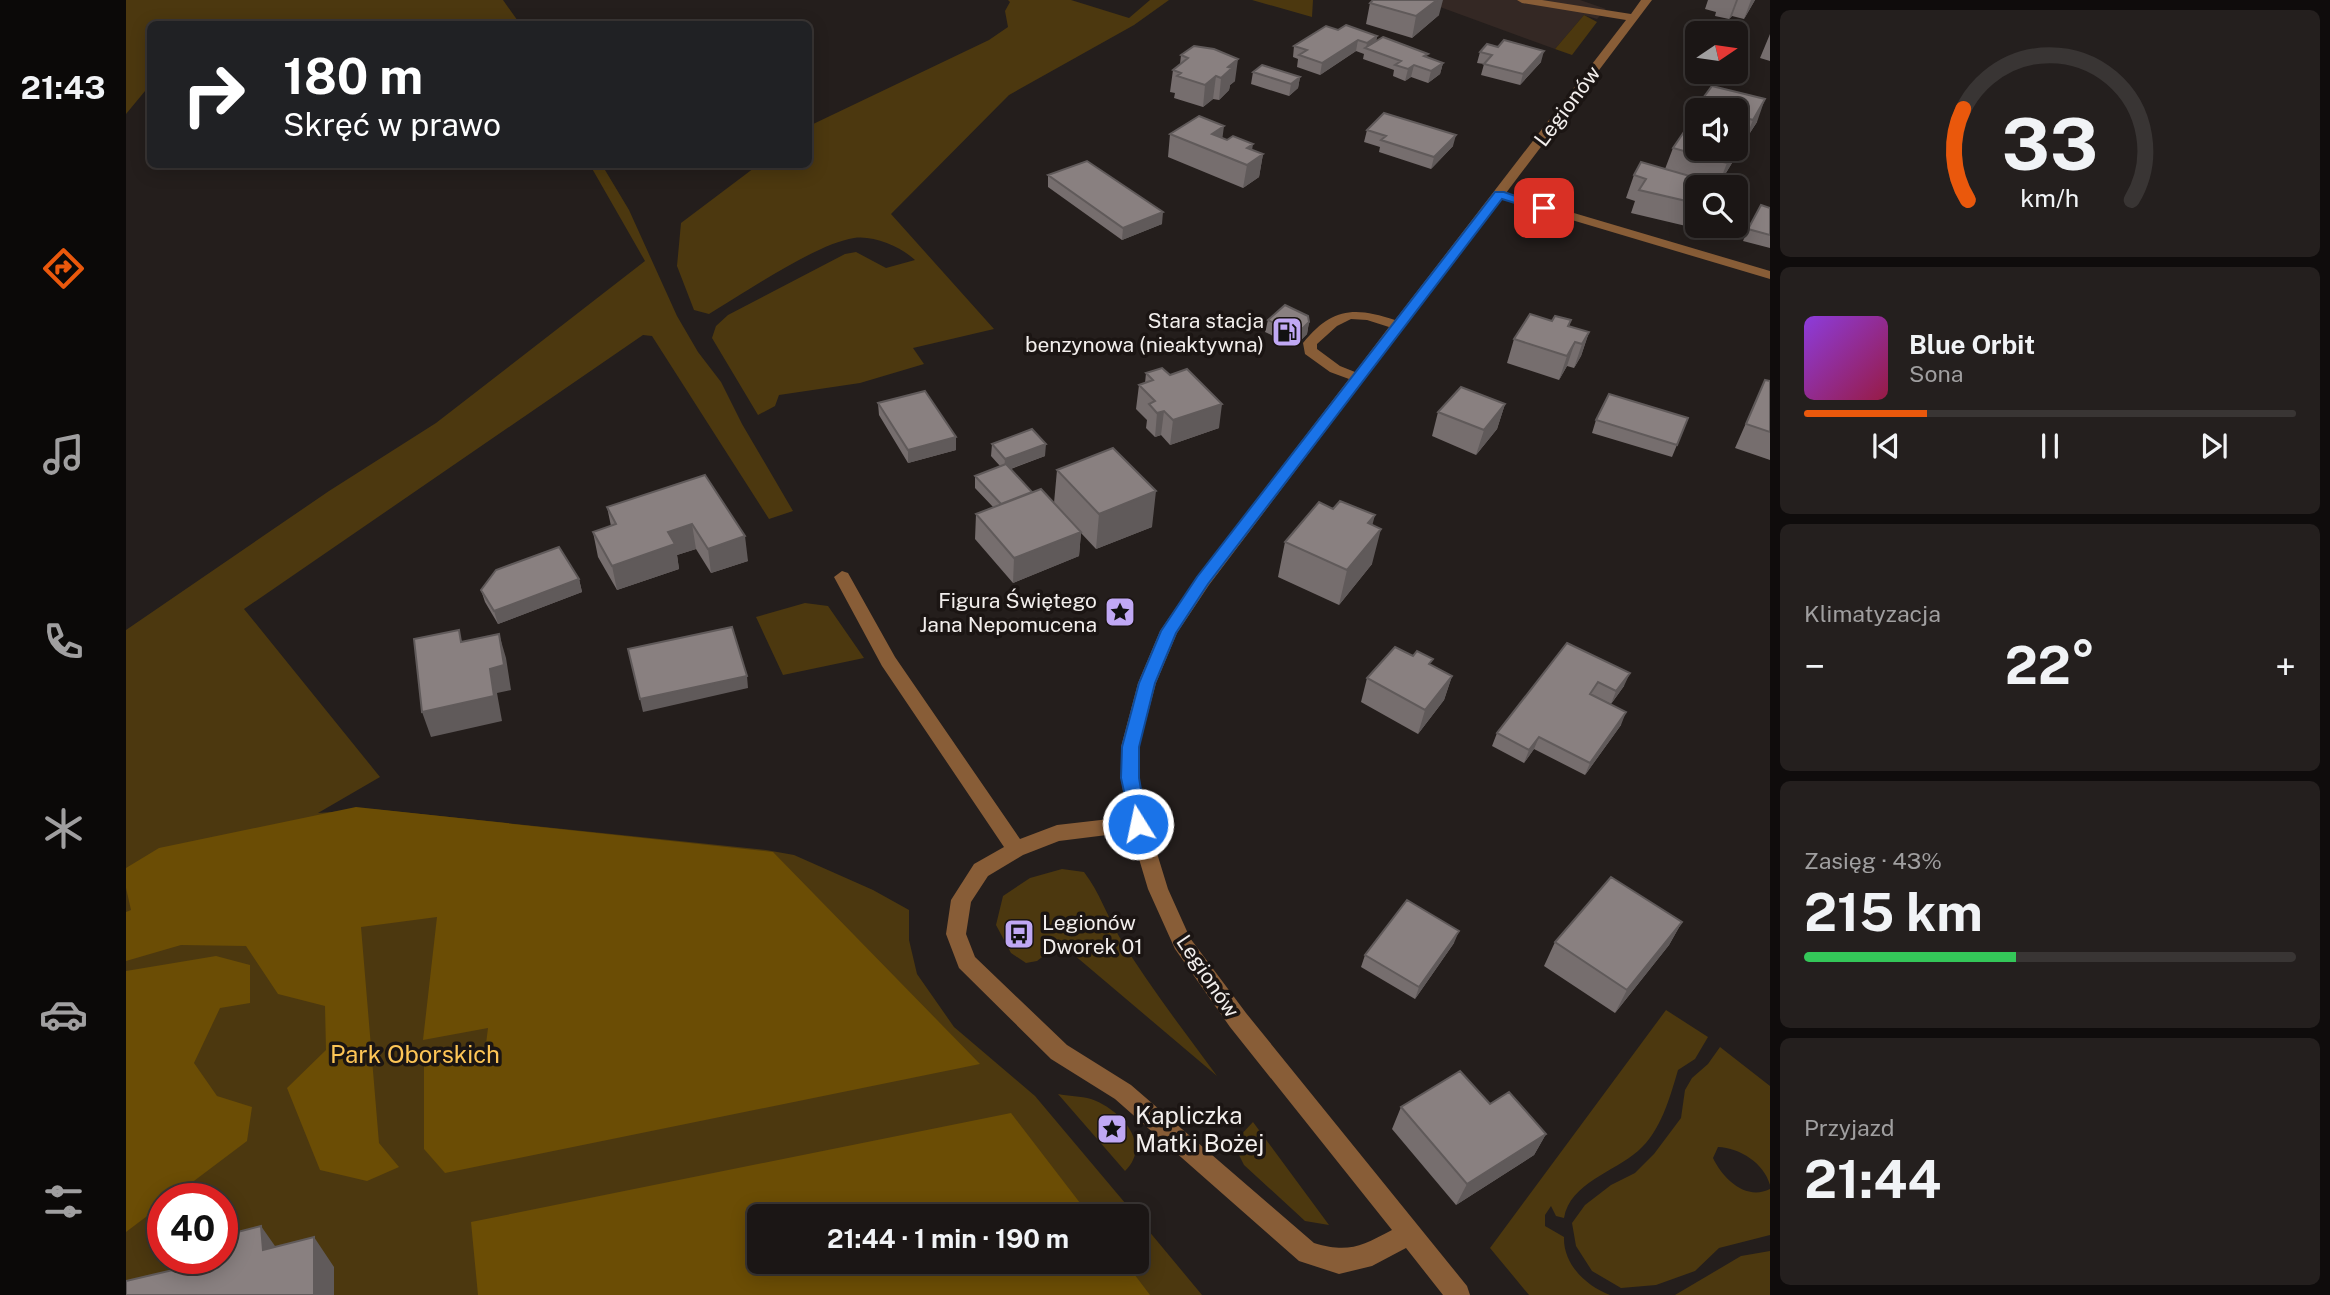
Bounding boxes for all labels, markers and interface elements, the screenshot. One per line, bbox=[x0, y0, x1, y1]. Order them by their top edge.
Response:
north arrow bbox=[1685, 21, 1748, 84]
map controls bbox=[1685, 21, 1748, 238]
text: 180 m bbox=[283, 47, 423, 105]
icon: right bbox=[168, 49, 259, 140]
street label: Legionów bbox=[1529, 61, 1605, 151]
text: 21:43 bbox=[21, 69, 105, 106]
button: sound bbox=[1685, 98, 1748, 161]
text: 33 bbox=[2002, 101, 2098, 186]
text: Skręć w prawo bbox=[283, 106, 501, 143]
button: search bbox=[1685, 175, 1748, 238]
pin bbox=[1514, 178, 1574, 238]
text: km/h bbox=[2021, 182, 2079, 212]
icon: arrive bbox=[1525, 189, 1563, 227]
icon: directions bbox=[39, 244, 88, 293]
place label: Stara stacja benzynowa (nieaktywna) bbox=[1025, 308, 1264, 357]
fuel station icon: Stara stacja benzynowa (nieaktywna) bbox=[1270, 315, 1304, 349]
text: Blue Orbit bbox=[1909, 329, 2035, 360]
text: Sona bbox=[1909, 360, 1963, 387]
icon: previous bbox=[1867, 427, 1905, 465]
icon: pause bbox=[2031, 427, 2069, 465]
icon: next bbox=[2195, 427, 2233, 465]
icon: music bbox=[39, 430, 88, 479]
place label: Figura Świętego Jana Nepomucena bbox=[919, 588, 1097, 637]
place icon: Figura Świętego Jana Nepomucena bbox=[1103, 595, 1137, 629]
text: Klimatyzacja bbox=[1804, 600, 1941, 627]
icon: phone bbox=[39, 617, 88, 666]
text: 22° bbox=[2005, 635, 2095, 696]
text: − bbox=[1804, 644, 1825, 689]
text: + bbox=[2275, 644, 2296, 689]
position arrow bbox=[1101, 787, 1175, 861]
icon: climate bbox=[39, 804, 88, 853]
text: Zasięg · 43% bbox=[1804, 847, 1942, 874]
text: 215 km bbox=[1804, 882, 1983, 943]
place label: Legionów Dworek 01 bbox=[1042, 910, 1143, 959]
bus stop icon: Legionów Dworek 01 bbox=[1002, 917, 1036, 951]
street label: Legionów bbox=[1171, 930, 1245, 1022]
icon: car bbox=[39, 990, 88, 1039]
park label: Park Oborskich bbox=[330, 1040, 500, 1068]
place label: Kapliczka Matki Bożej bbox=[1135, 1101, 1264, 1157]
place icon: Kapliczka Matki Bożej bbox=[1095, 1112, 1129, 1146]
text: Przyjazd bbox=[1804, 1114, 1894, 1141]
text: 21:44 bbox=[1804, 1149, 1941, 1210]
icon: filters bbox=[39, 1177, 88, 1226]
speed limit sign: 40 bbox=[147, 1183, 238, 1274]
text: 21:44 · 1 min · 190 m bbox=[827, 1223, 1069, 1254]

